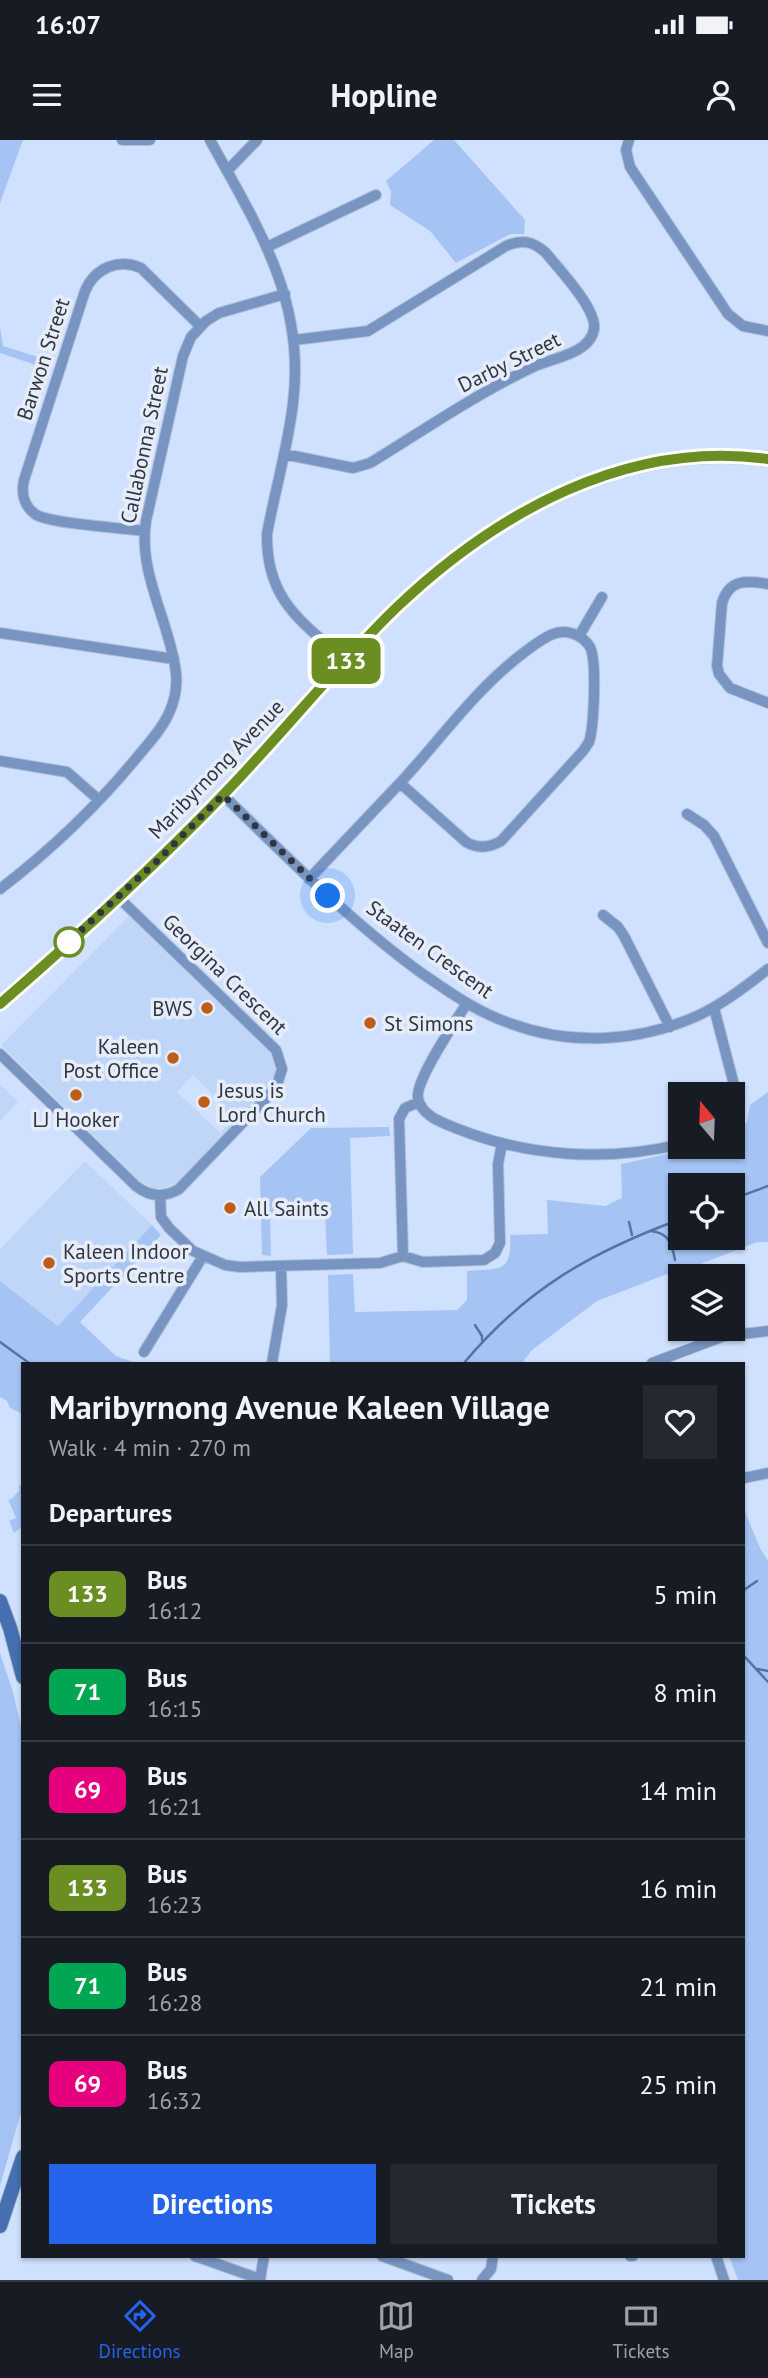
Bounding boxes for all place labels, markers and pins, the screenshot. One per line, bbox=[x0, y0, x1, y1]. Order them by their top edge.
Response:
unlabelled marker bbox=[54, 927, 84, 957]
place label: BWS bbox=[152, 995, 193, 1022]
marker: BWS bbox=[199, 1000, 215, 1016]
place label: St Simons bbox=[384, 1010, 473, 1037]
marker: St Simons bbox=[362, 1015, 378, 1031]
place label: Kaleen Post Office bbox=[63, 1033, 159, 1084]
marker: Kaleen Post Office bbox=[165, 1050, 181, 1066]
place label: Jesus is Lord Church bbox=[217, 1077, 326, 1128]
marker: LJ Hooker bbox=[68, 1087, 84, 1103]
marker: Jesus is Lord Church bbox=[196, 1094, 212, 1110]
place label: LJ Hooker bbox=[33, 1106, 119, 1133]
place label: All Saints bbox=[244, 1195, 329, 1222]
marker: All Saints bbox=[222, 1200, 238, 1216]
place label: Kaleen Indoor Sports Centre bbox=[63, 1238, 189, 1289]
marker: Kaleen Indoor Sports Centre bbox=[41, 1255, 57, 1271]

